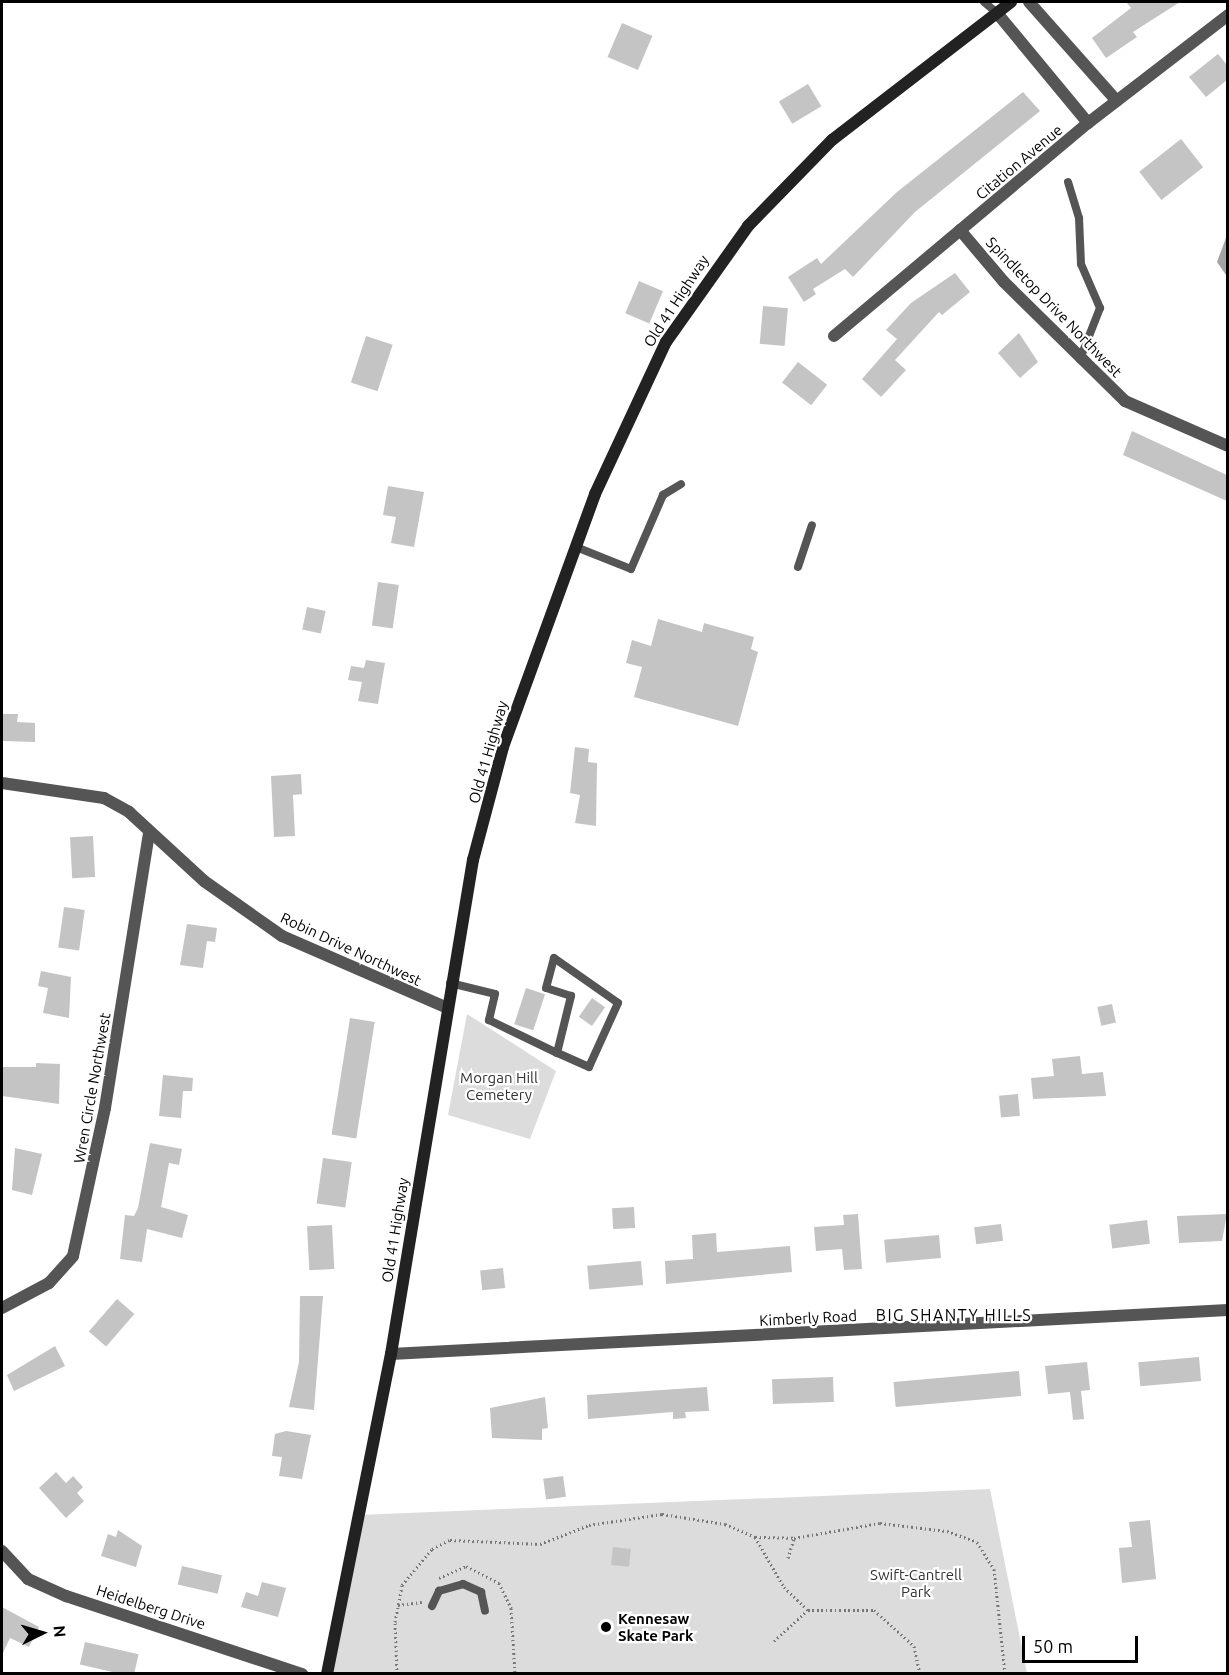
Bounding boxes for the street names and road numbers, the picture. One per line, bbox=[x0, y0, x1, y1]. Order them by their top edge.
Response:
street label: Citation Avenue bbox=[972, 121, 1066, 203]
street label: Spindletop Drive Northwest bbox=[982, 233, 1126, 381]
street label: Old 41 Highway bbox=[640, 252, 712, 350]
street label: Old 41 Highway bbox=[465, 699, 511, 805]
street label: Robin Drive Northwest bbox=[278, 908, 424, 990]
street label: Wren Circle Northwest bbox=[70, 1011, 114, 1165]
street label: Old 41 Highway bbox=[378, 1176, 412, 1284]
street label: Kimberly Road bbox=[759, 1306, 857, 1330]
street label: Heidelberg Drive bbox=[94, 1581, 208, 1633]

